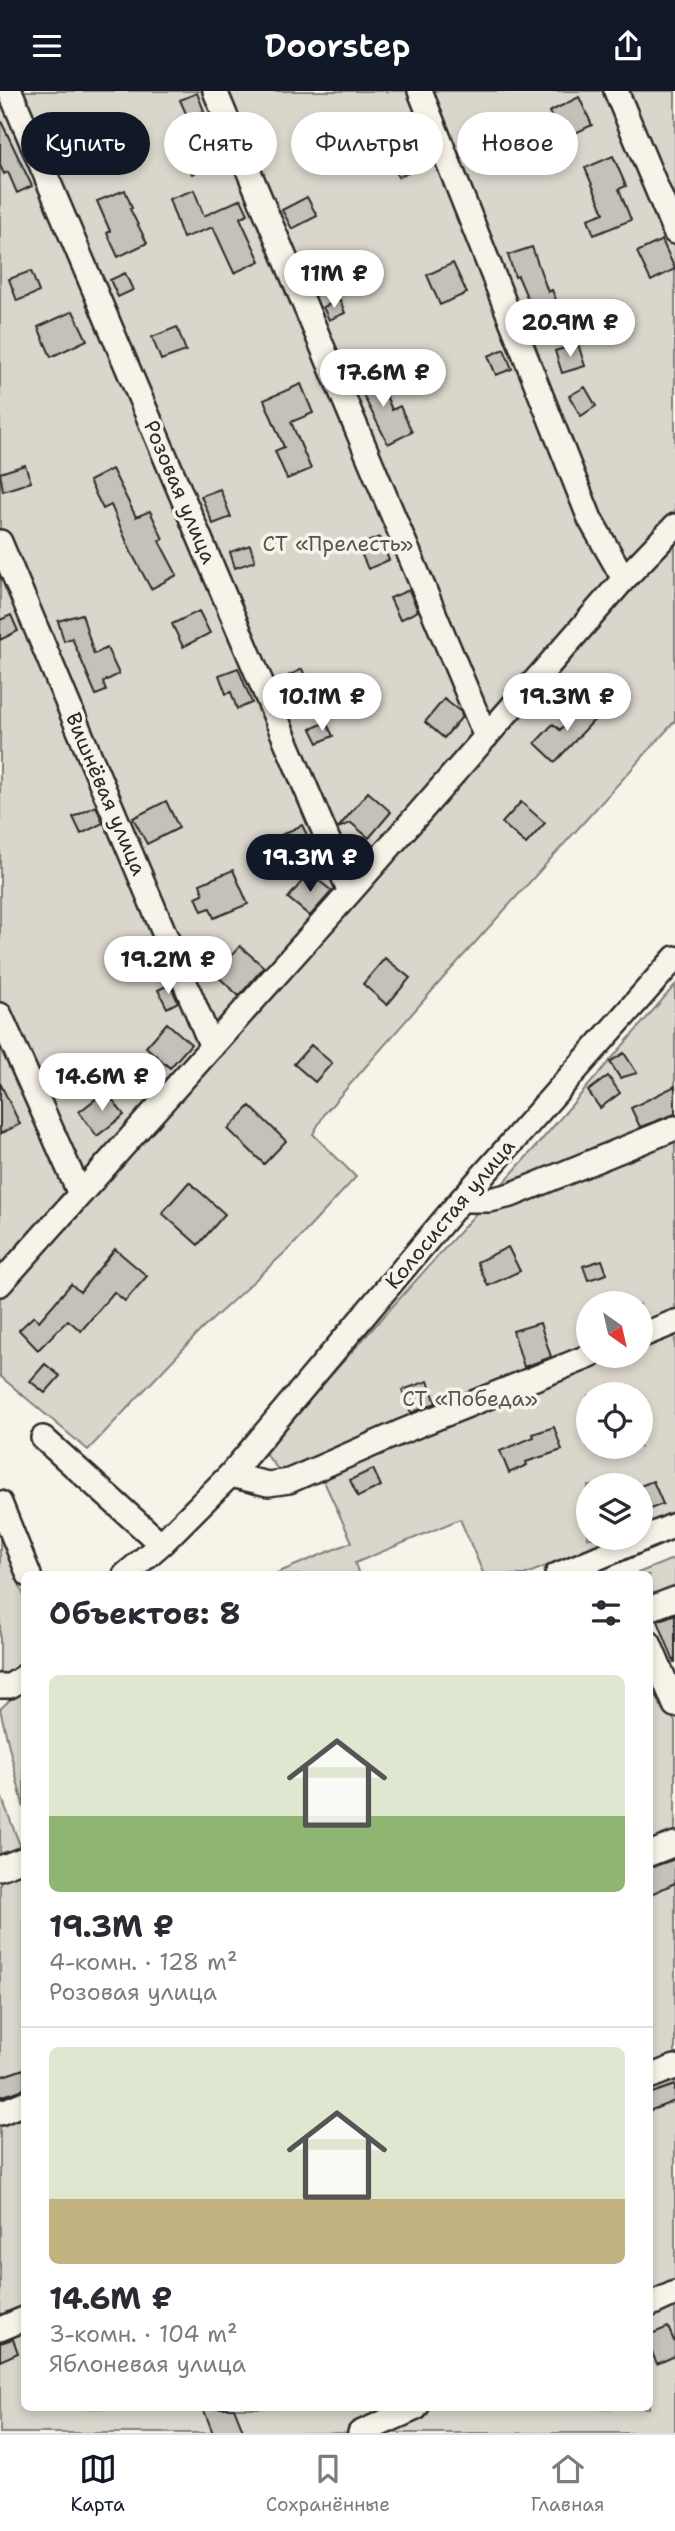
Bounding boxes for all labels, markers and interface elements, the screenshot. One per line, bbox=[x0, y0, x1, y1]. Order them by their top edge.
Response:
text: Doorstep bbox=[264, 24, 411, 67]
icon: menu bbox=[28, 27, 66, 65]
icon: share bbox=[609, 27, 647, 65]
chip: Купить bbox=[21, 112, 150, 175]
chip: Снять bbox=[164, 112, 277, 175]
chip: Фильтры bbox=[291, 112, 443, 175]
chip: Новое bbox=[457, 112, 578, 175]
pin: 11M ₽ bbox=[285, 251, 383, 310]
text: 11M ₽ bbox=[300, 258, 368, 288]
pin: 20.9M ₽ bbox=[505, 299, 635, 359]
text: 20.9M ₽ bbox=[521, 307, 619, 337]
pin: 17.6M ₽ bbox=[318, 349, 448, 409]
text: 17.6M ₽ bbox=[336, 357, 430, 387]
street label: Розовая улица bbox=[137, 416, 223, 568]
park label: СТ «Прелесть» bbox=[263, 530, 413, 558]
pin: 10.1M ₽ bbox=[257, 673, 387, 733]
pin: 19.3M ₽ bbox=[502, 673, 632, 733]
text: 10.1M ₽ bbox=[278, 681, 366, 711]
text: 19.3M ₽ bbox=[519, 681, 615, 711]
street label: Вишнёвая улица bbox=[59, 708, 153, 880]
pin: 19.3M ₽ bbox=[245, 835, 375, 894]
text: 19.3M ₽ bbox=[262, 842, 358, 872]
pin: 19.2M ₽ bbox=[103, 937, 233, 996]
text: 19.2M ₽ bbox=[120, 944, 216, 974]
pin: 14.6M ₽ bbox=[37, 1053, 167, 1113]
text: 14.6M ₽ bbox=[55, 1061, 149, 1091]
street label: Колосистая улица bbox=[379, 1133, 521, 1295]
north arrow bbox=[576, 1291, 653, 1369]
map controls bbox=[576, 1291, 653, 1550]
button: locate bbox=[576, 1382, 653, 1459]
park label: СТ «Победа» bbox=[402, 1385, 538, 1413]
button: layers bbox=[576, 1473, 653, 1550]
text: Объектов: 8 bbox=[49, 1593, 241, 1634]
icon: filters bbox=[587, 1594, 625, 1632]
icon: home bbox=[274, 1720, 400, 1846]
text: 19.3M ₽ bbox=[49, 1906, 174, 1947]
text: 4-комн. · 128 m² bbox=[49, 1947, 237, 1977]
text: Розовая улица bbox=[49, 1977, 217, 2007]
icon: home bbox=[274, 2092, 400, 2218]
text: 14.6M ₽ bbox=[49, 2278, 172, 2319]
text: 3-комн. · 104 m² bbox=[49, 2319, 238, 2349]
text: Яблоневая улица bbox=[49, 2349, 246, 2379]
tab: Карта bbox=[70, 2450, 125, 2517]
tab: Сохранённые bbox=[266, 2450, 390, 2517]
tab: Главная bbox=[531, 2450, 605, 2517]

